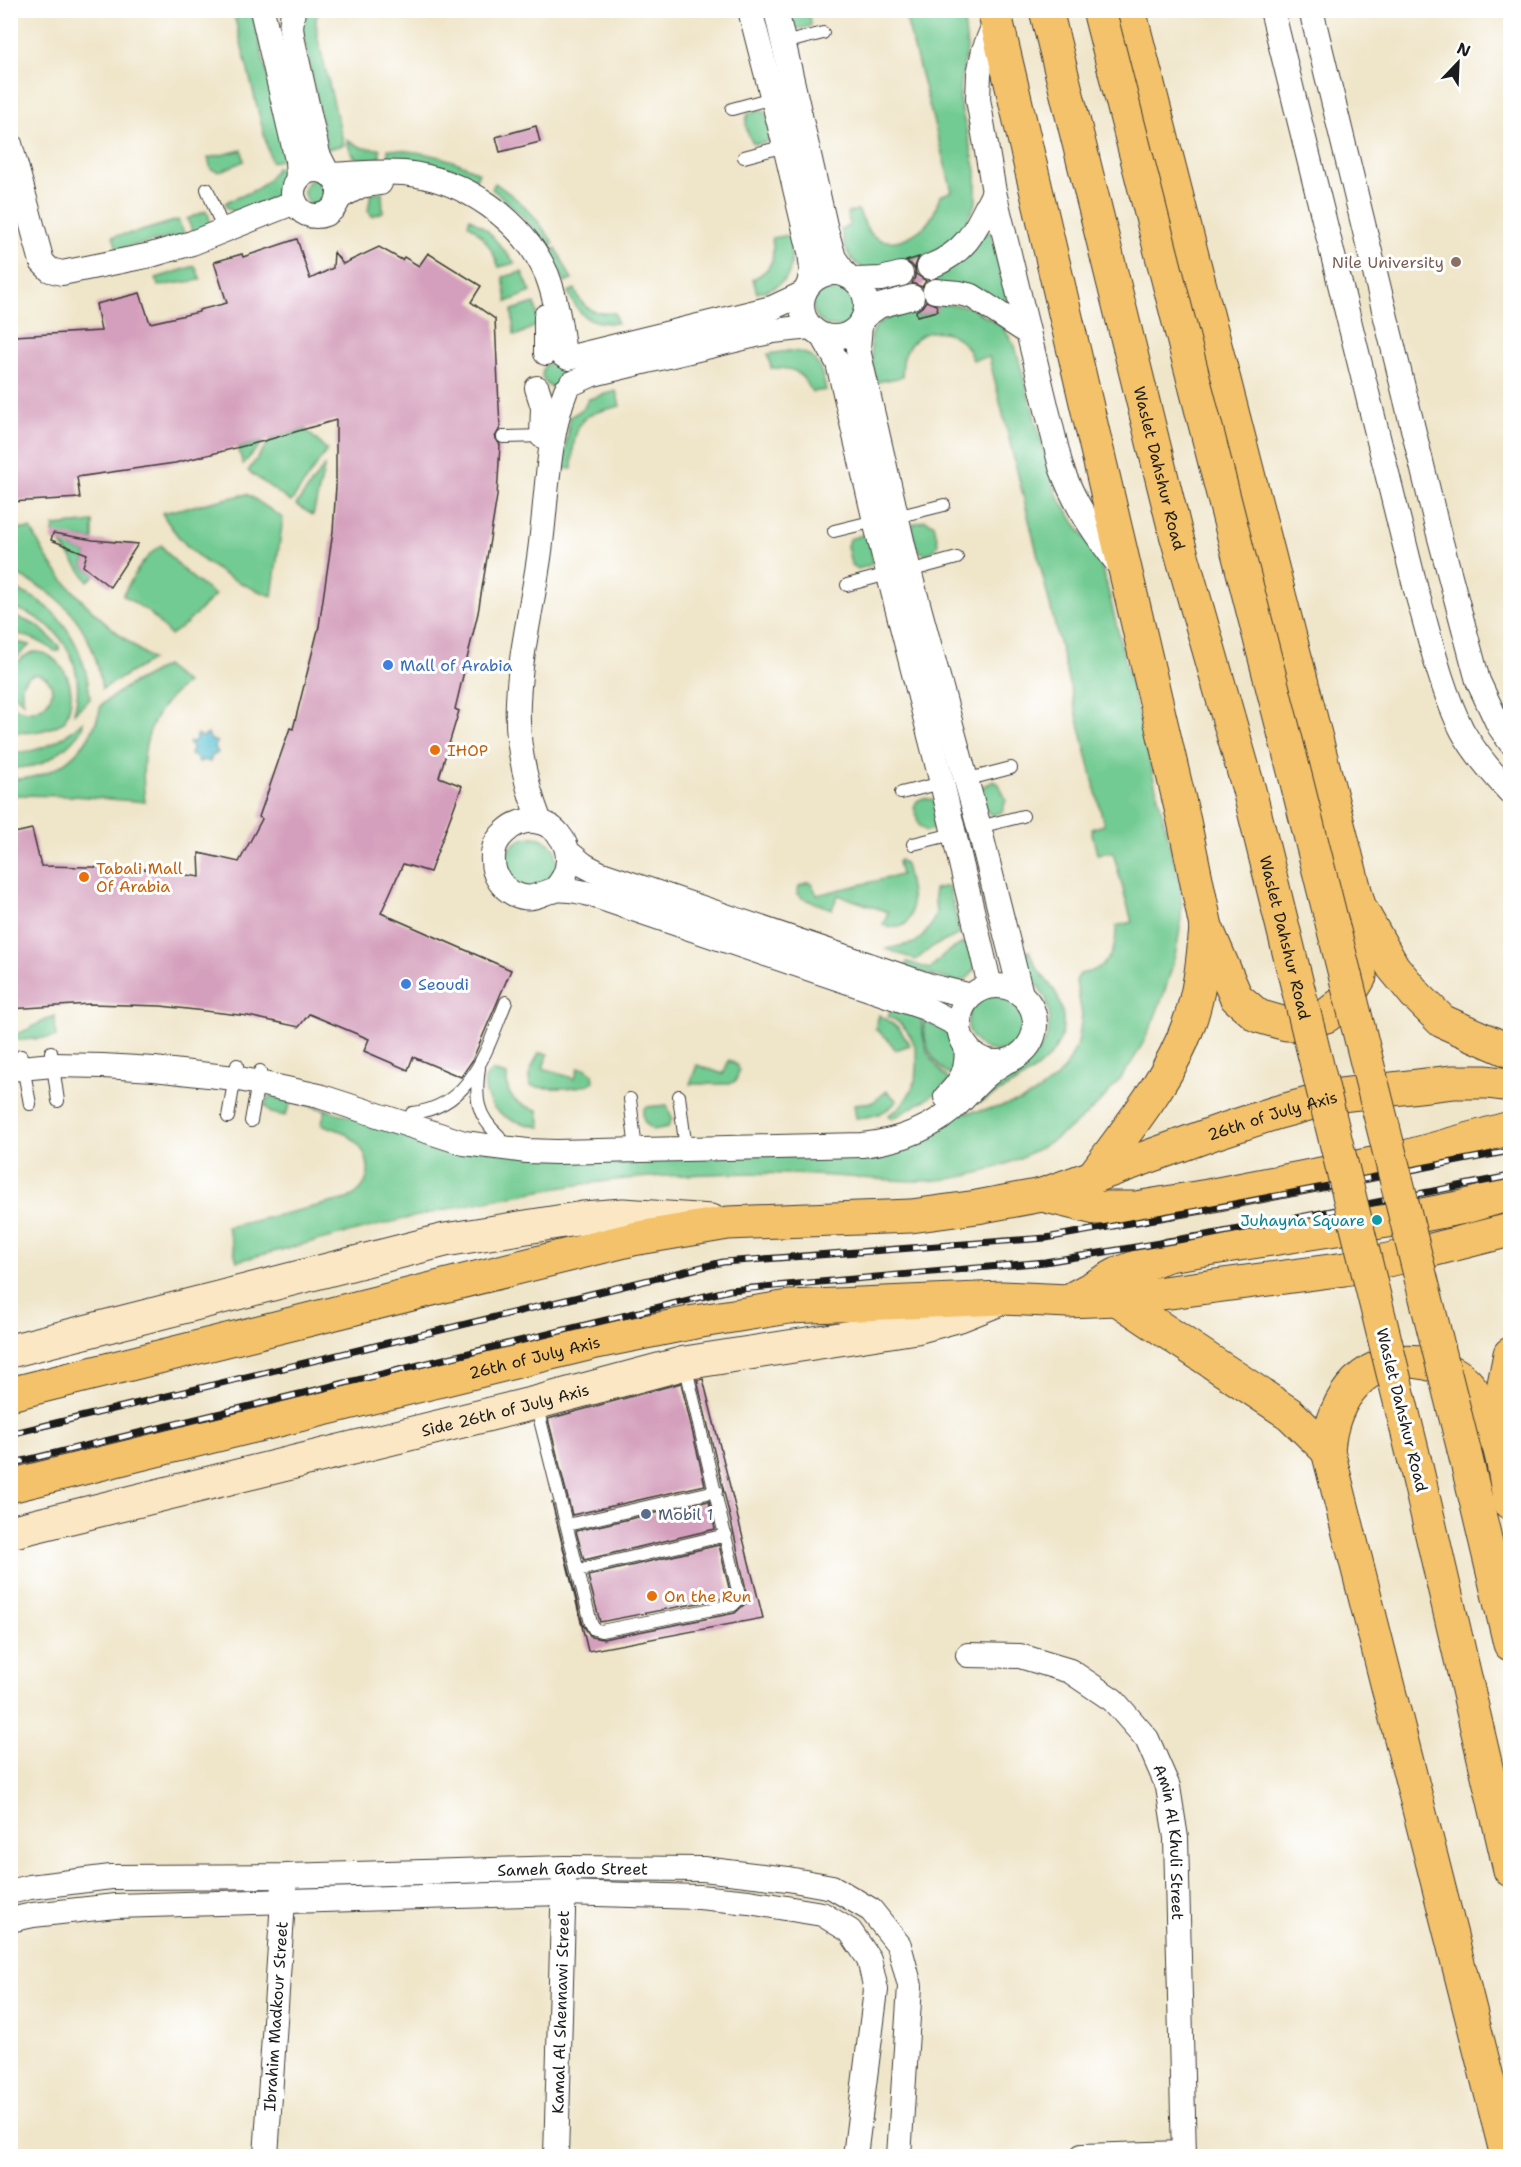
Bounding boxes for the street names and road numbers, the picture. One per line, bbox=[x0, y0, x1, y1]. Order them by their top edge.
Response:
street label: Waslet Dahshur Road bbox=[1129, 384, 1190, 552]
street label: Waslet Dahshur Road bbox=[1255, 853, 1316, 1022]
street label: 26th of July Axis bbox=[1205, 1086, 1340, 1145]
street label: Waslet Dahshur Road bbox=[1371, 1326, 1433, 1494]
street label: 26th of July Axis bbox=[467, 1331, 602, 1383]
street label: Side 26th of July Axis bbox=[419, 1379, 592, 1441]
street label: Amin Al Khuli Street bbox=[1149, 1761, 1189, 1920]
street label: Sameh Gado Street bbox=[497, 1857, 648, 1880]
street label: Kamal Al Shennawi Street bbox=[547, 1910, 574, 2114]
street label: Ibrahim Madkour Street bbox=[258, 1921, 292, 2112]

